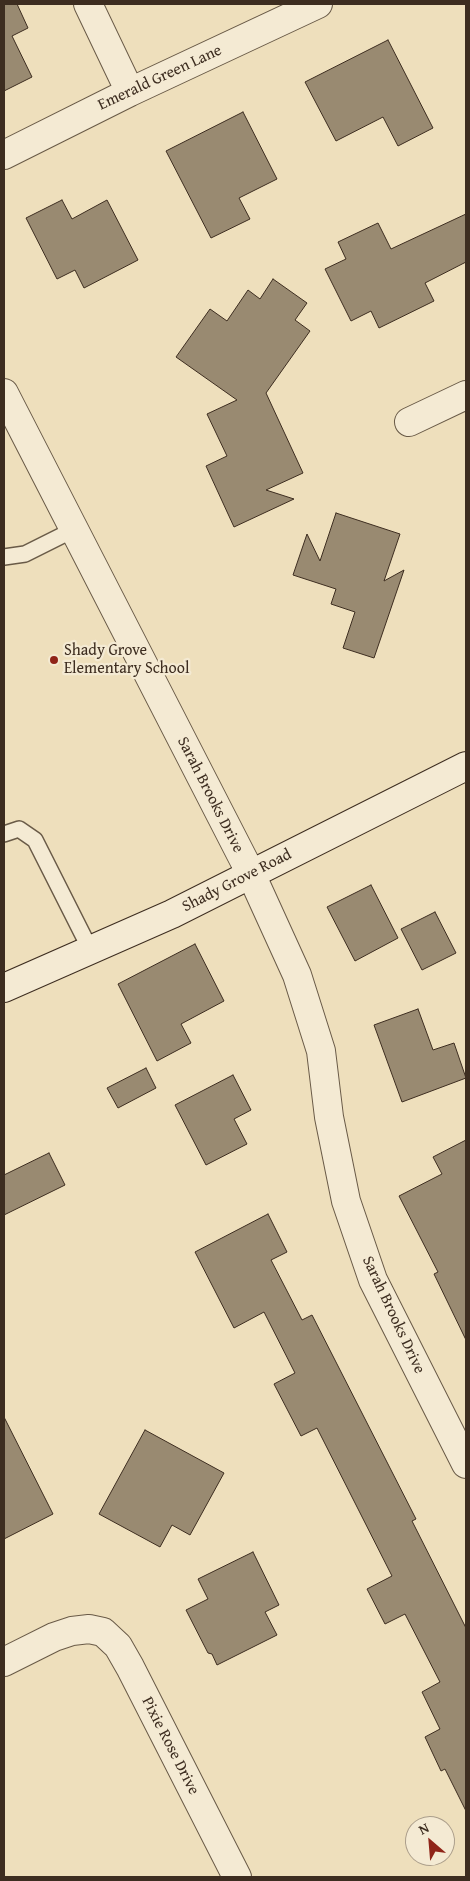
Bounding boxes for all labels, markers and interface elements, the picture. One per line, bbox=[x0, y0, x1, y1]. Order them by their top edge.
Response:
street label: Emerald Green Lane bbox=[95, 41, 225, 115]
place label: Shady Grove Elementary School bbox=[64, 641, 189, 679]
marker: Shady Grove Elementary School bbox=[48, 654, 60, 666]
street label: Sarah Brooks Drive bbox=[172, 734, 248, 856]
street label: Shady Grove Road bbox=[179, 845, 295, 917]
street label: Sarah Brooks Drive bbox=[357, 1253, 429, 1377]
street label: Pixie Rose Drive bbox=[137, 1694, 203, 1798]
north arrow bbox=[405, 1816, 455, 1866]
text: N bbox=[415, 1817, 432, 1840]

